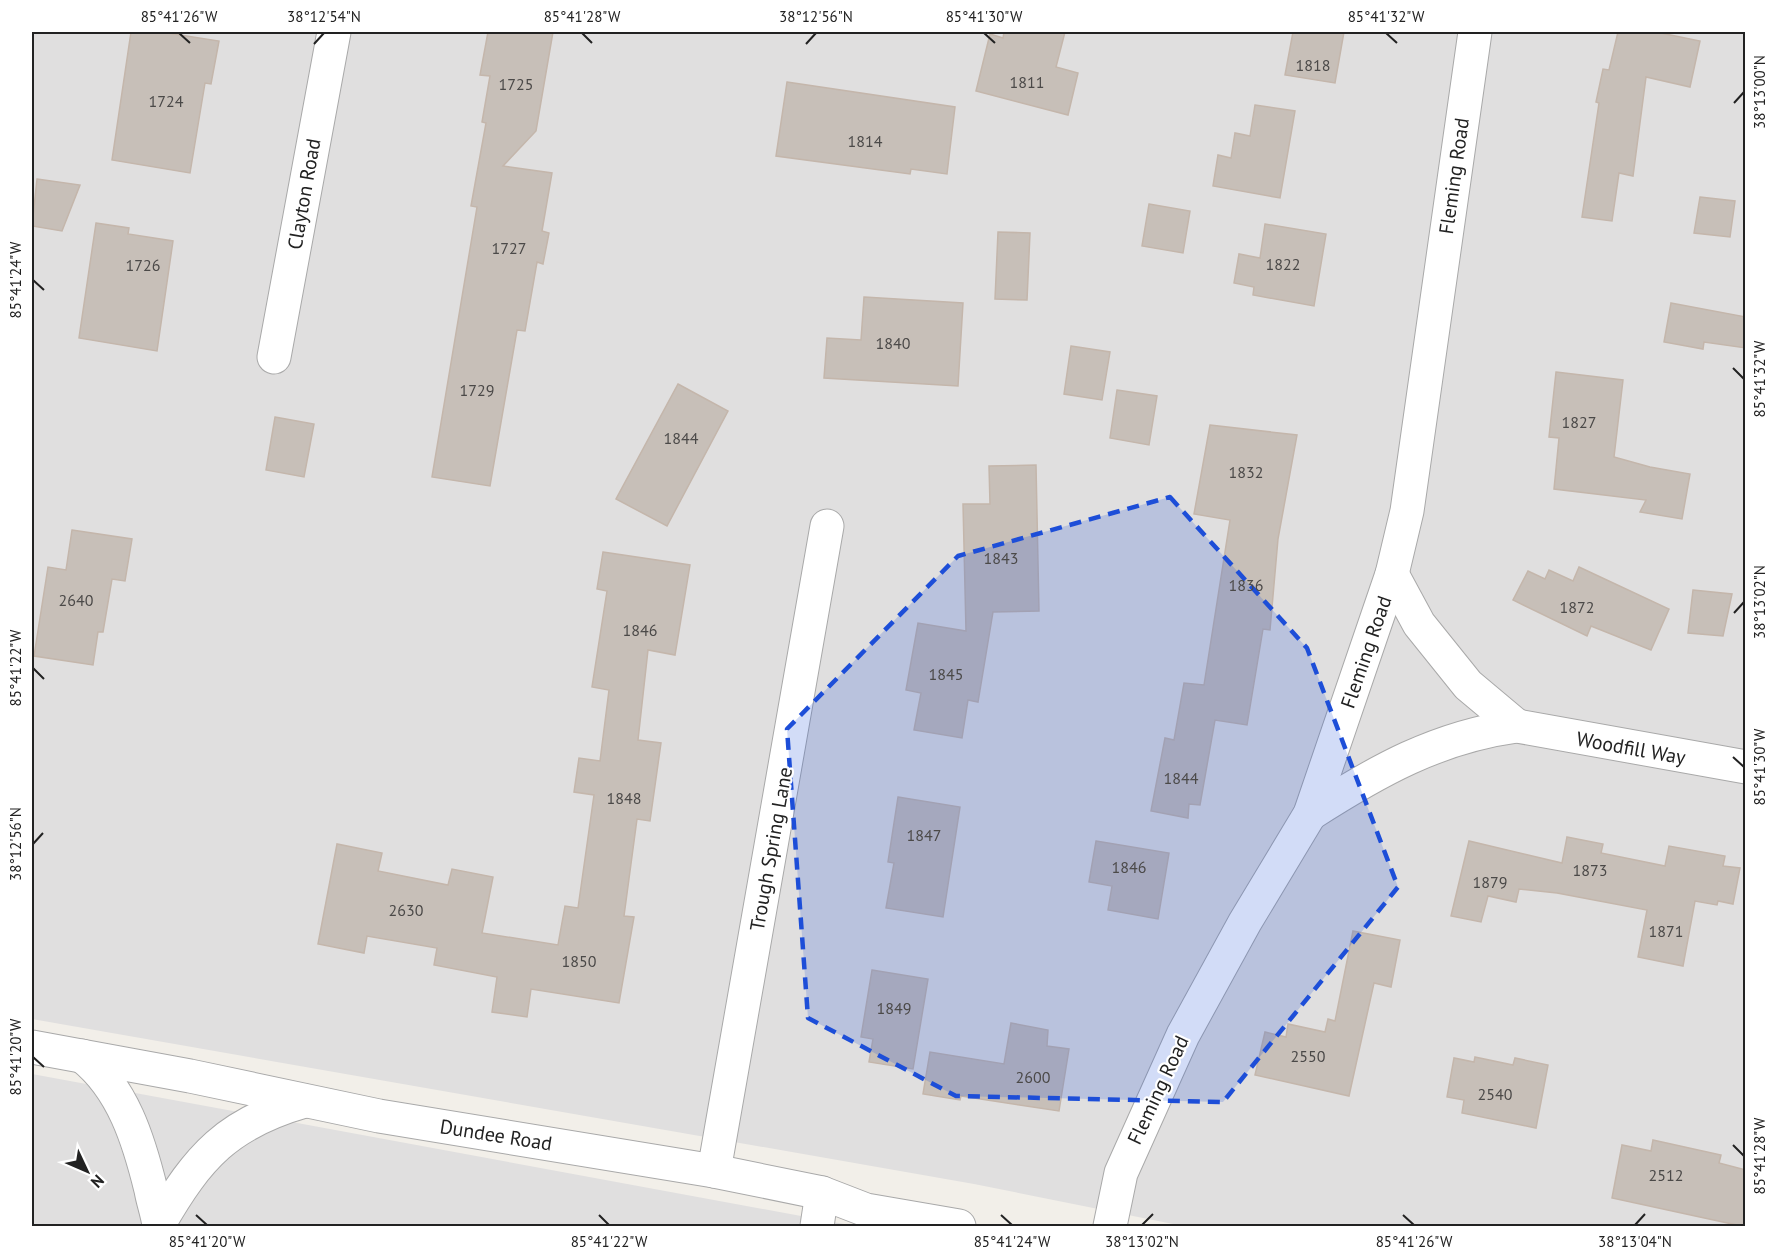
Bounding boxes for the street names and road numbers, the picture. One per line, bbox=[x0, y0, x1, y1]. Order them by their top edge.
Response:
street label: Fleming Road bbox=[1433, 116, 1475, 236]
street label: Clayton Road bbox=[281, 136, 327, 252]
street label: Fleming Road bbox=[1335, 592, 1397, 712]
street label: Woodfill Way bbox=[1574, 726, 1688, 771]
street label: Trough Spring Lane bbox=[744, 765, 798, 933]
street label: Fleming Road bbox=[1121, 1031, 1195, 1149]
street label: Dundee Road bbox=[438, 1113, 554, 1157]

